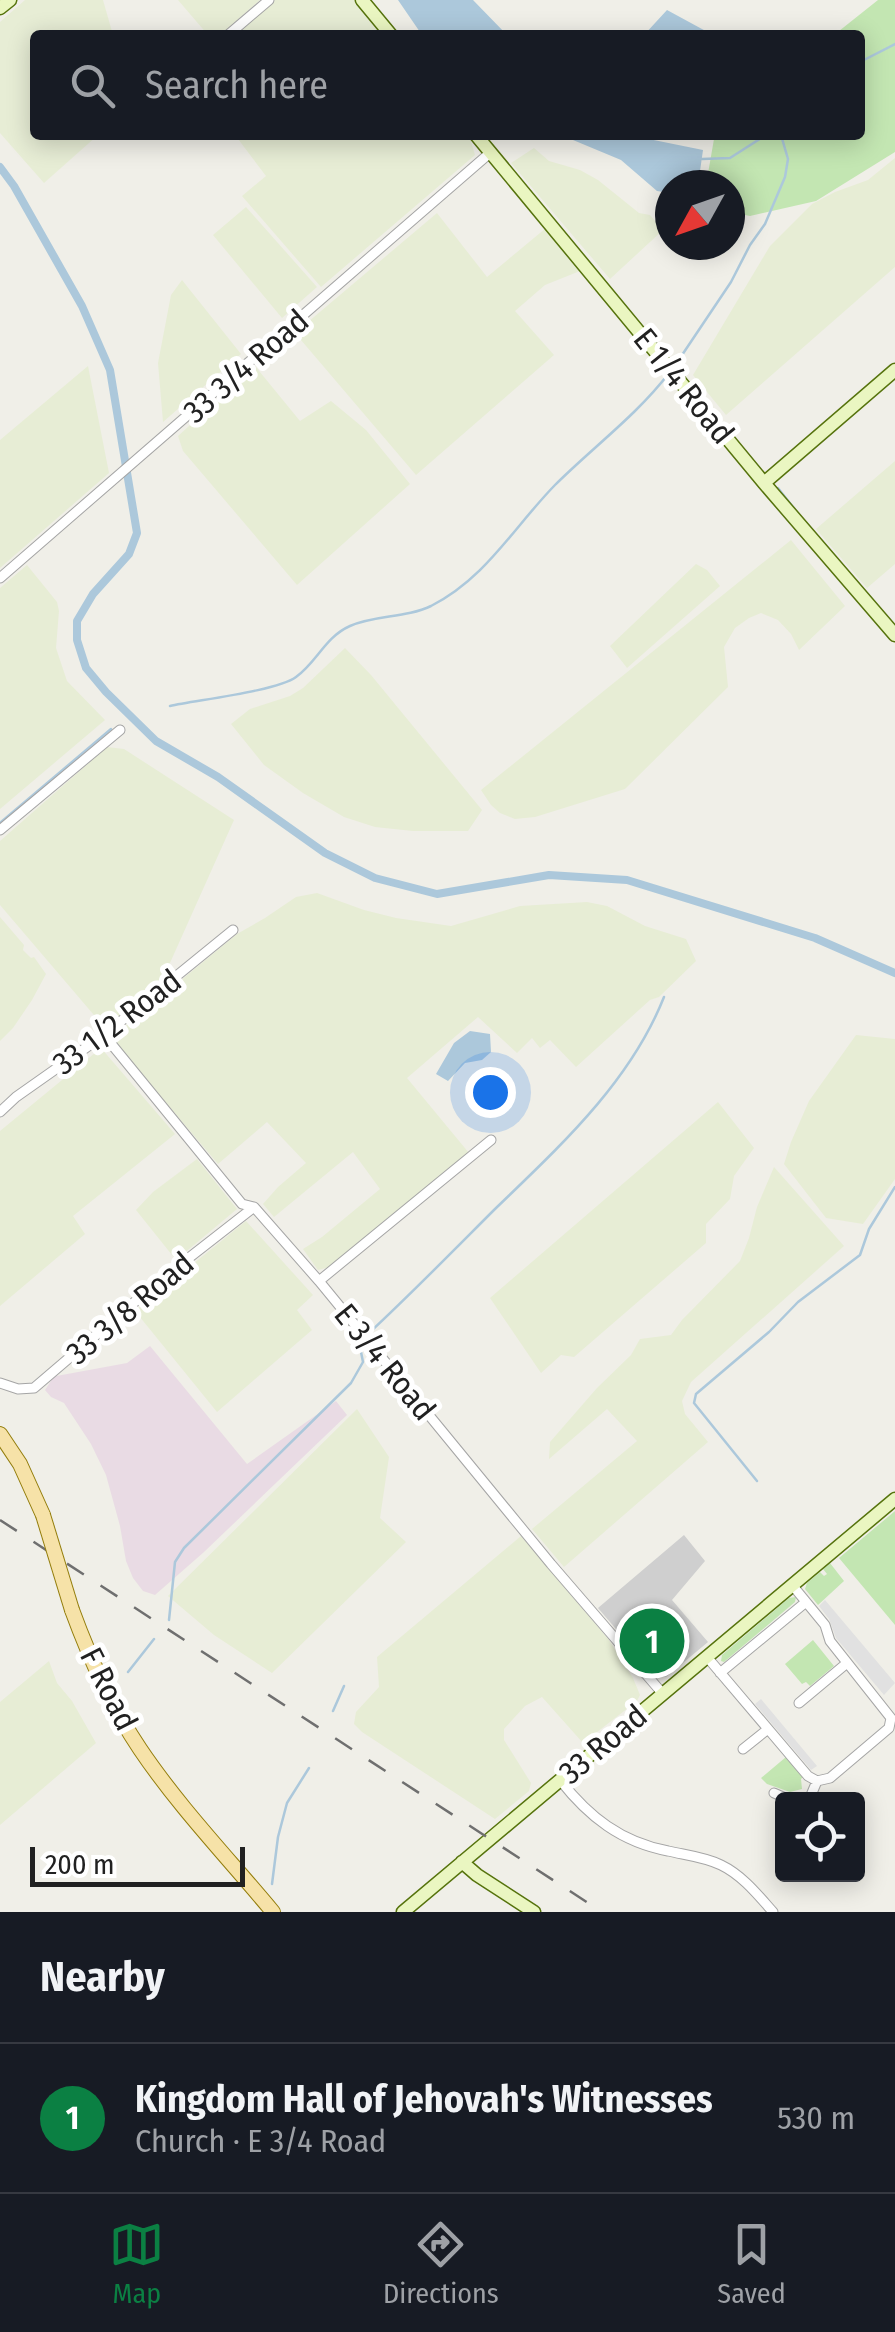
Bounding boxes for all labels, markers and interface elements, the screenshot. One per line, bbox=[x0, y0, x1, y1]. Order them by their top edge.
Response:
search box bbox=[30, 30, 865, 140]
icon: search bbox=[65, 58, 120, 113]
text: Search here bbox=[145, 62, 328, 108]
north arrow bbox=[655, 170, 745, 260]
street label: 33 3/4 Road bbox=[176, 302, 316, 430]
street label: E 1/4 Road bbox=[626, 321, 742, 451]
street label: 33 1/2 Road bbox=[45, 962, 189, 1082]
your location bbox=[465, 1067, 516, 1118]
street label: 33 3/8 Road bbox=[59, 1244, 201, 1372]
street label: E 3/4 Road bbox=[326, 1296, 444, 1428]
pin: 1 bbox=[620, 1604, 684, 1678]
street label: F Road bbox=[72, 1641, 146, 1737]
street label: 33 Road bbox=[551, 1696, 655, 1792]
map controls bbox=[775, 1792, 865, 1882]
button: locate bbox=[775, 1792, 865, 1882]
scale bar bbox=[30, 1842, 245, 1886]
text: 200 m bbox=[45, 1848, 115, 1881]
text: Nearby bbox=[40, 1952, 165, 2002]
text: Kingdom Hall of Jehovah's Witnesses bbox=[135, 2076, 713, 2122]
text: 1 bbox=[66, 2099, 79, 2137]
text: 530 m bbox=[777, 2099, 855, 2137]
text: Church · E 3/4 Road bbox=[135, 2122, 386, 2160]
tab: Map bbox=[109, 2217, 164, 2310]
tab: Directions bbox=[383, 2217, 499, 2310]
tab: Saved bbox=[717, 2217, 786, 2310]

